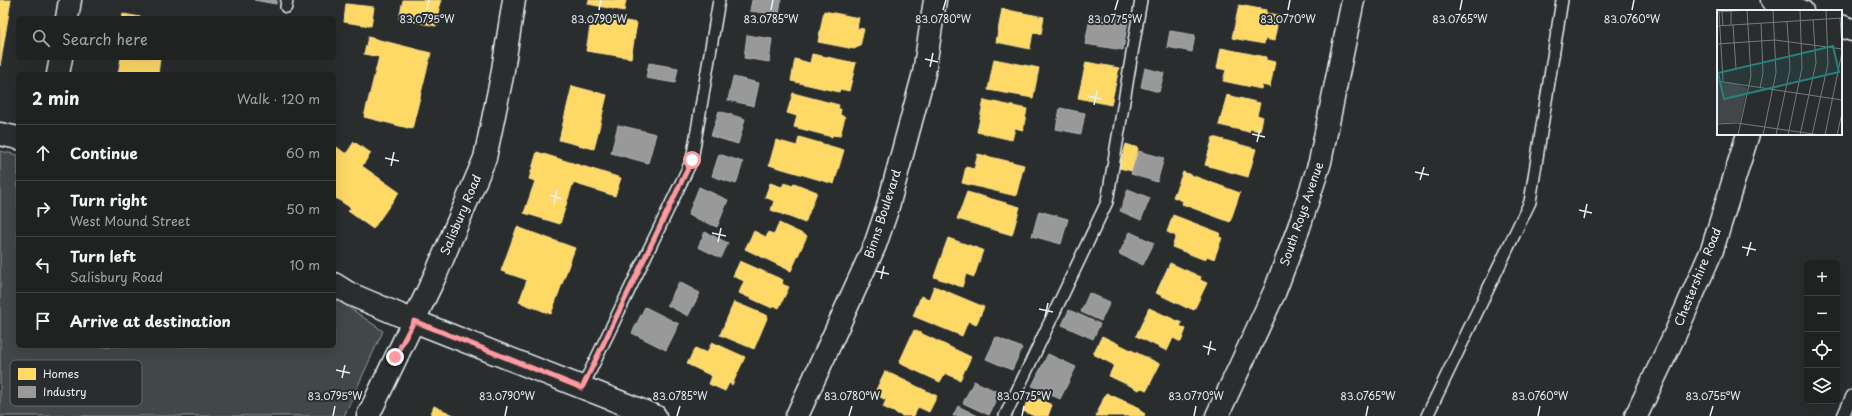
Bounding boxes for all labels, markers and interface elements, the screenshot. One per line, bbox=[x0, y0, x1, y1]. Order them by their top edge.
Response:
inset map bbox=[1717, 10, 1842, 135]
text: 83.0795°W bbox=[400, 11, 455, 26]
text: 83.0790°W bbox=[571, 11, 628, 26]
text: 83.0785°W bbox=[744, 11, 799, 26]
text: 83.0780°W bbox=[915, 11, 972, 26]
text: 83.0775°W bbox=[1088, 11, 1143, 26]
text: 83.0770°W bbox=[1260, 11, 1317, 26]
text: 83.0765°W bbox=[1432, 11, 1488, 26]
text: 83.0760°W bbox=[1604, 11, 1661, 26]
search box bbox=[16, 16, 336, 60]
icon: search bbox=[30, 27, 52, 49]
text: Search here bbox=[62, 27, 148, 50]
text: 2 min bbox=[32, 85, 79, 111]
text: Walk · 120 m bbox=[237, 89, 320, 108]
text: Continue bbox=[70, 141, 138, 164]
icon: ahead bbox=[32, 142, 54, 164]
text: 60 m bbox=[286, 143, 320, 162]
route start bbox=[683, 151, 701, 169]
street label: South Roys Avenue bbox=[1275, 159, 1327, 268]
street label: Binns Boulevard bbox=[859, 166, 905, 260]
street label: Salisbury Road bbox=[435, 172, 485, 258]
text: Turn right bbox=[70, 188, 147, 211]
icon: right bbox=[32, 198, 54, 220]
text: 50 m bbox=[286, 199, 320, 218]
text: West Mound Street bbox=[70, 211, 190, 230]
street label: Chestershire Road bbox=[1669, 225, 1725, 328]
text: Turn left bbox=[70, 244, 136, 267]
icon: left bbox=[32, 254, 54, 276]
text: 10 m bbox=[290, 255, 320, 274]
map controls bbox=[1804, 260, 1840, 404]
button: + bbox=[1804, 260, 1840, 296]
text: Salisbury Road bbox=[70, 267, 163, 286]
button: − bbox=[1804, 296, 1840, 332]
text: Arrive at destination bbox=[70, 309, 231, 332]
icon: arrive bbox=[32, 310, 54, 332]
button: locate bbox=[1804, 332, 1840, 368]
route end bbox=[386, 348, 404, 366]
legend bbox=[10, 360, 142, 406]
text: Homes bbox=[43, 365, 79, 382]
button: layers bbox=[1804, 368, 1840, 404]
text: Industry bbox=[43, 383, 87, 400]
text: 83.0795°W bbox=[308, 388, 363, 403]
text: 83.0790°W bbox=[479, 388, 536, 403]
text: 83.0785°W bbox=[653, 388, 708, 403]
text: 83.0780°W bbox=[824, 388, 881, 403]
text: 83.0775°W bbox=[997, 388, 1052, 403]
text: 83.0770°W bbox=[1168, 388, 1225, 403]
text: 83.0765°W bbox=[1340, 388, 1396, 403]
text: 83.0760°W bbox=[1512, 388, 1569, 403]
text: 83.0755°W bbox=[1685, 388, 1741, 403]

